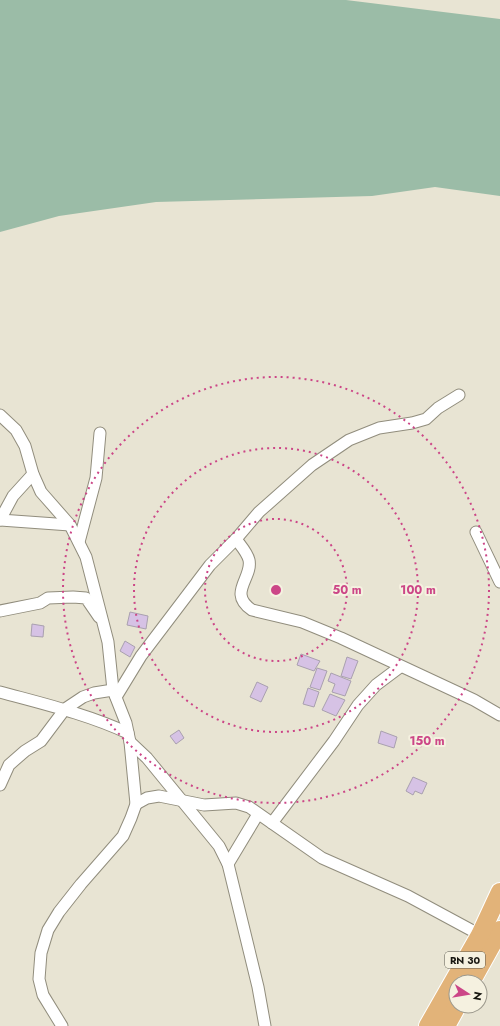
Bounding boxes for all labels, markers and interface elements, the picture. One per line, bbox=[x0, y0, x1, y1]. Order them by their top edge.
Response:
text: 50 m bbox=[332, 581, 362, 599]
text: 100 m bbox=[400, 581, 436, 599]
centre of rings bbox=[269, 583, 283, 597]
text: 150 m bbox=[409, 732, 445, 750]
road number: RN 30 bbox=[445, 952, 485, 968]
north arrow bbox=[448, 974, 488, 1014]
text: N bbox=[469, 990, 487, 1002]

